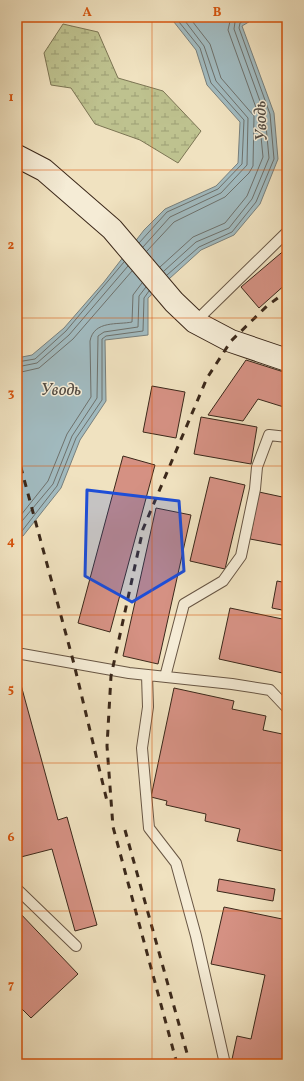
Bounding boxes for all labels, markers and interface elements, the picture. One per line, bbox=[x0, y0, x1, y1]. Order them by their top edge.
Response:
text: A bbox=[82, 4, 92, 22]
text: B bbox=[213, 4, 222, 22]
text: 1 bbox=[8, 89, 14, 107]
water label: Уводь bbox=[249, 101, 274, 141]
text: 2 bbox=[8, 237, 15, 255]
water label: Уводь bbox=[41, 379, 81, 402]
text: 3 bbox=[8, 385, 15, 403]
text: 4 bbox=[7, 533, 15, 551]
text: 5 bbox=[8, 681, 14, 699]
text: 6 bbox=[7, 829, 15, 847]
text: 7 bbox=[8, 977, 14, 995]

